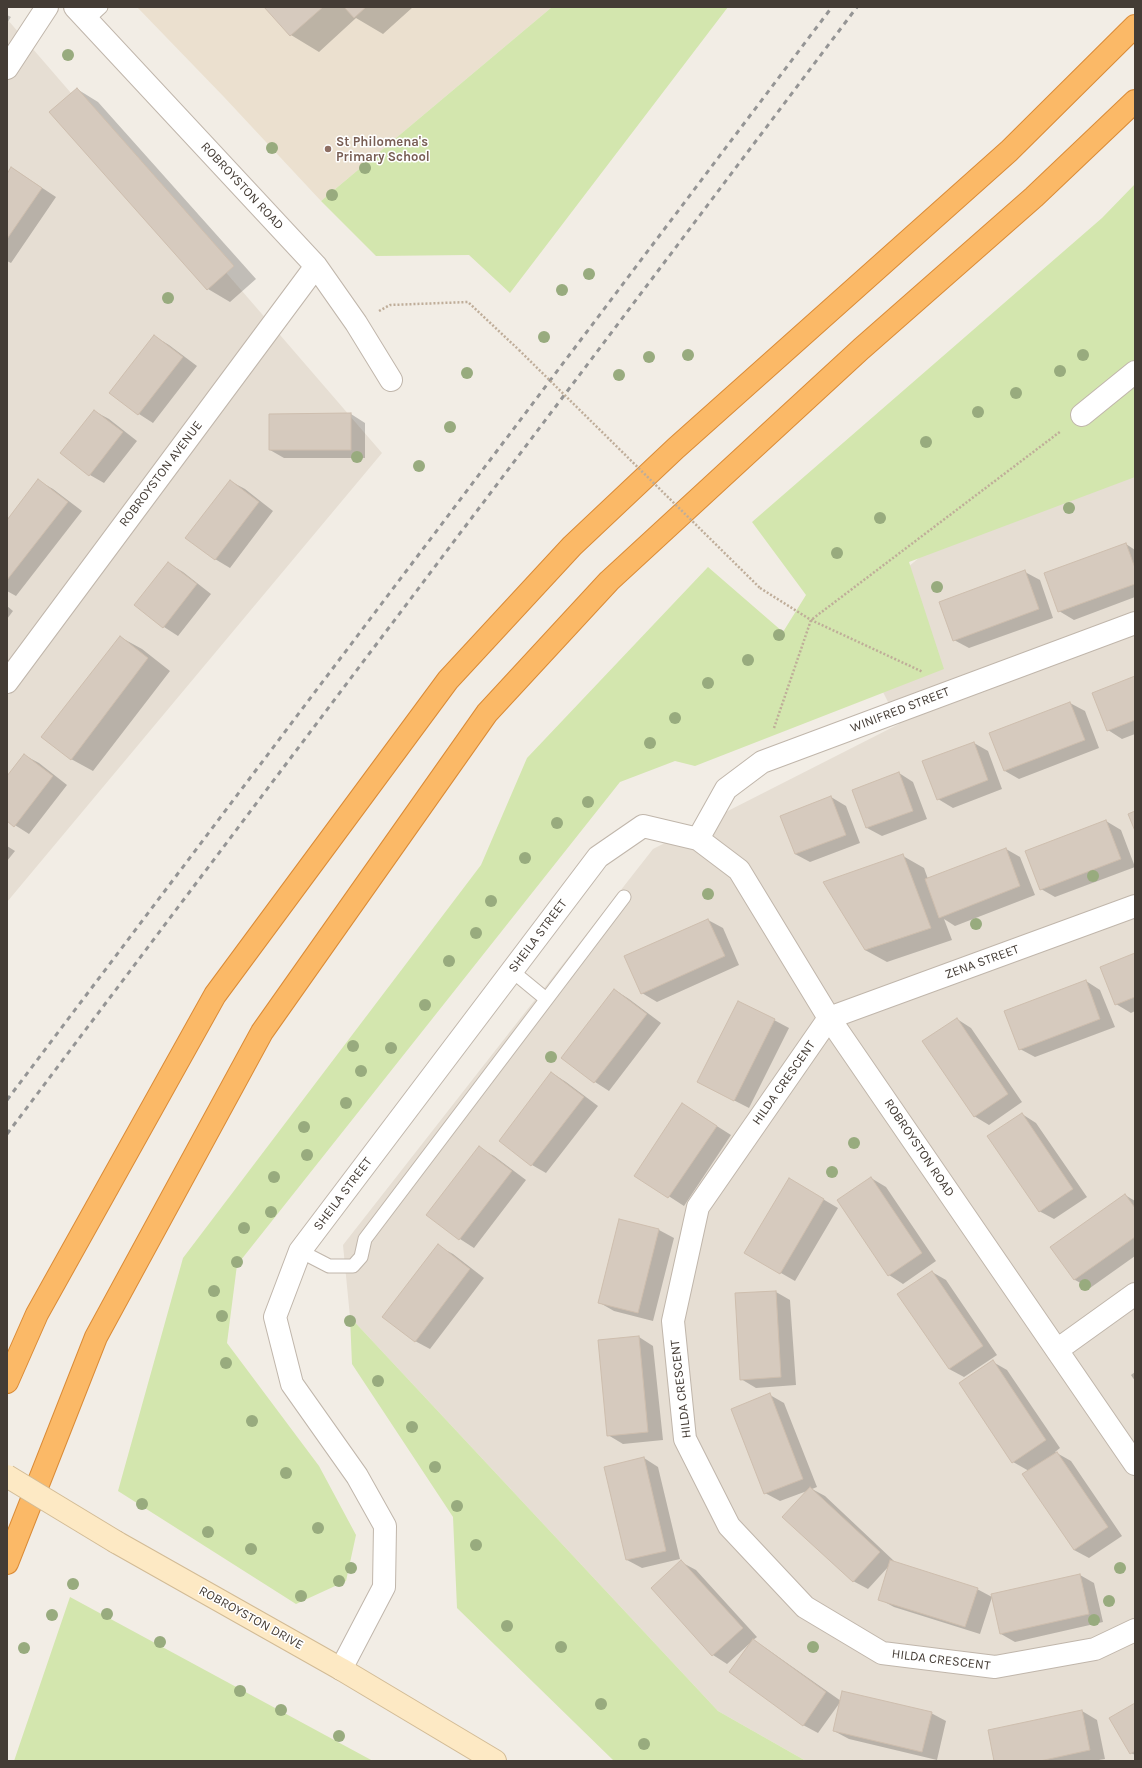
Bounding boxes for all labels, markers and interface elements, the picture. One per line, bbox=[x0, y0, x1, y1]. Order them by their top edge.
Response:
place label: St Philomena's Primary School bbox=[336, 134, 430, 165]
street label: ROBROYSTON ROAD bbox=[197, 139, 287, 233]
marker: St Philomena's Primary School bbox=[323, 144, 333, 154]
street label: ROBROYSTON AVENUE bbox=[116, 418, 206, 530]
street label: WINIFRED STREET bbox=[848, 684, 952, 736]
street label: SHEILA STREET bbox=[505, 896, 571, 976]
street label: ZENA STREET bbox=[943, 941, 1021, 983]
street label: HILDA CRESCENT bbox=[749, 1038, 819, 1128]
street label: ROBROYSTON ROAD bbox=[881, 1096, 957, 1200]
street label: SHEILA STREET bbox=[310, 1154, 376, 1234]
street label: HILDA CRESCENT bbox=[667, 1339, 695, 1439]
street label: ROBROYSTON DRIVE bbox=[196, 1583, 306, 1653]
street label: HILDA CRESCENT bbox=[891, 1646, 991, 1674]

